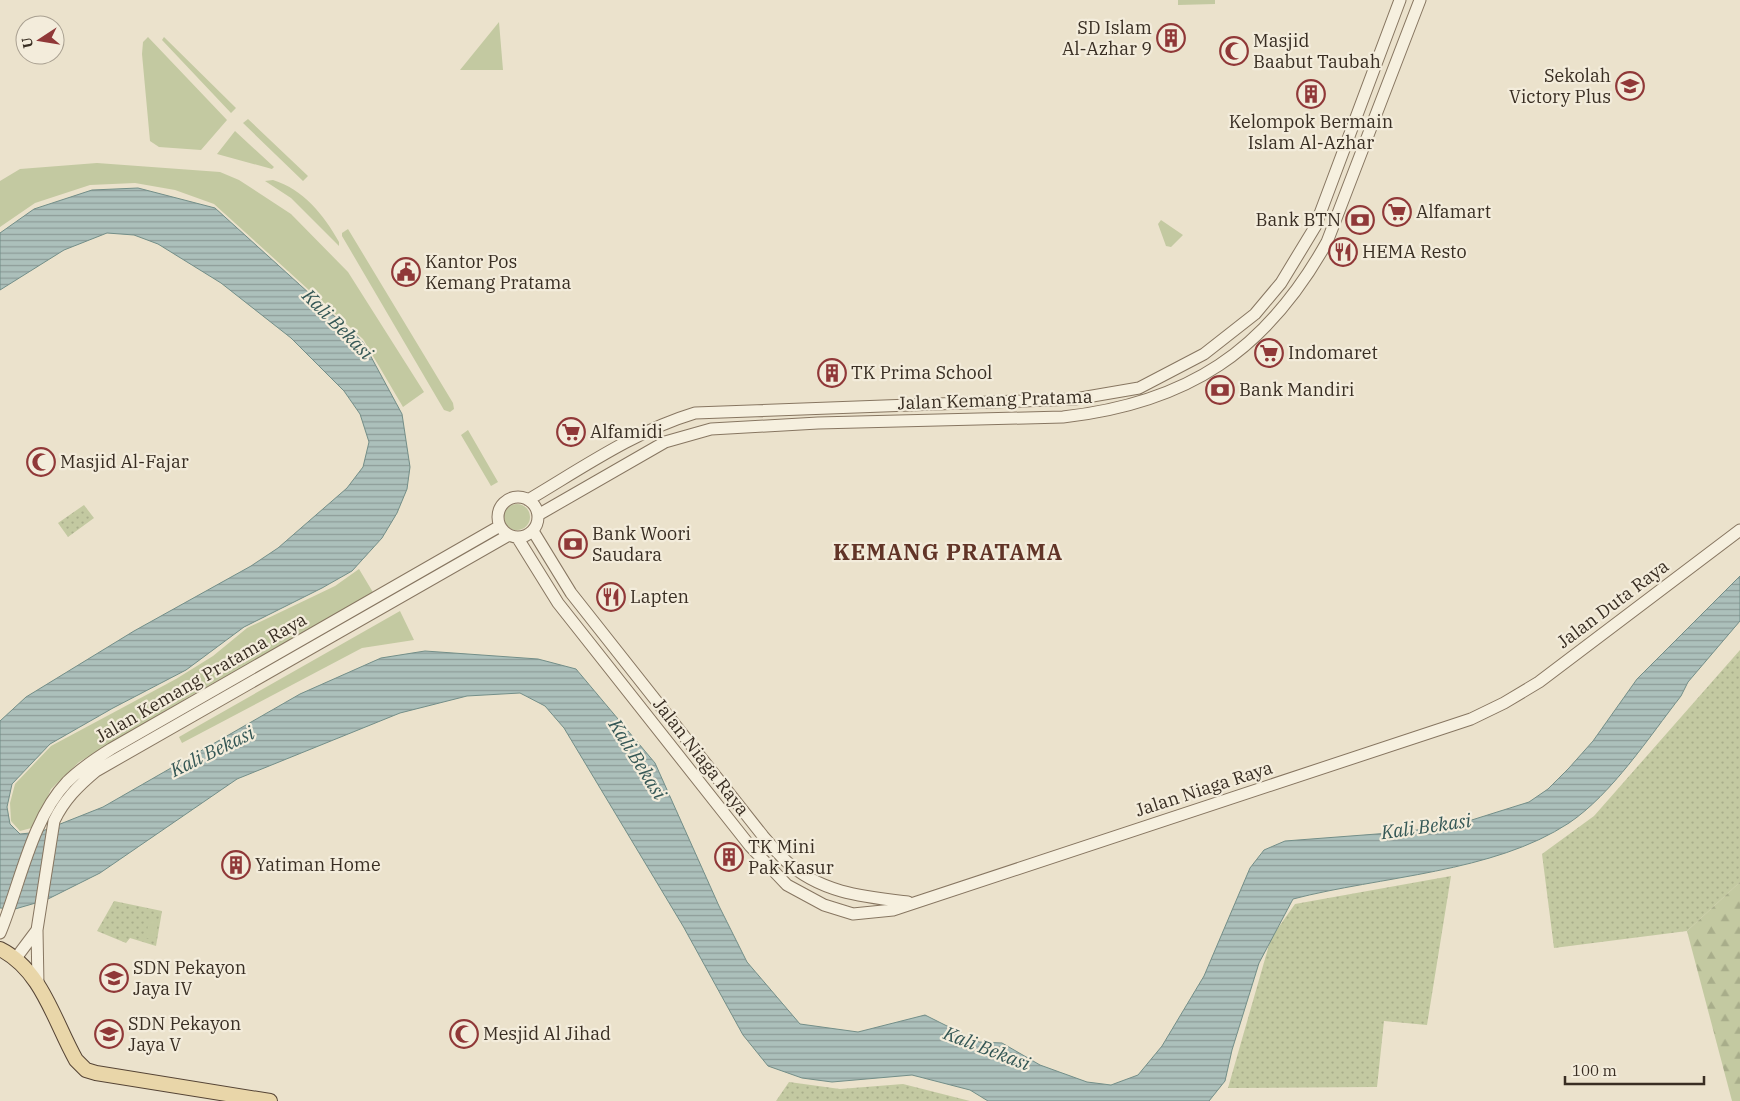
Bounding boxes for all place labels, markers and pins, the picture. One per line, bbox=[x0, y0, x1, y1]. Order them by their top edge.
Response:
place label: SD Islam Al-Azhar 9 bbox=[1062, 16, 1152, 60]
building icon: SD Islam Al-Azhar 9 bbox=[1156, 23, 1186, 53]
place label: Masjid Baabut Taubah bbox=[1253, 29, 1381, 73]
mosque icon: Masjid Baabut Taubah bbox=[1219, 36, 1249, 66]
place label: Sekolah Victory Plus bbox=[1509, 64, 1611, 108]
school or university icon: Sekolah Victory Plus bbox=[1615, 71, 1645, 101]
building icon: Kelompok Bermain Islam Al-Azhar bbox=[1296, 79, 1326, 109]
place label: Kelompok Bermain Islam Al-Azhar bbox=[1229, 110, 1393, 154]
supermarket icon: Alfamart bbox=[1382, 197, 1412, 227]
place label: Alfamart bbox=[1416, 200, 1491, 223]
bank icon: Bank BTN bbox=[1345, 205, 1375, 235]
place label: Bank BTN bbox=[1255, 208, 1341, 231]
restaurant icon: HEMA Resto bbox=[1328, 237, 1358, 267]
place label: HEMA Resto bbox=[1362, 240, 1467, 263]
place label: Kantor Pos Kemang Pratama bbox=[425, 250, 571, 294]
public building icon: Kantor Pos Kemang Pratama bbox=[391, 257, 421, 287]
supermarket icon: Indomaret bbox=[1254, 338, 1284, 368]
place label: Indomaret bbox=[1288, 341, 1378, 364]
building icon: TK Prima School bbox=[817, 358, 847, 388]
place label: TK Prima School bbox=[851, 361, 993, 384]
bank icon: Bank Mandiri bbox=[1205, 375, 1235, 405]
place label: Bank Mandiri bbox=[1239, 378, 1355, 401]
supermarket icon: Alfamidi bbox=[556, 417, 586, 447]
place label: Alfamidi bbox=[590, 420, 663, 443]
mosque icon: Masjid Al-Fajar bbox=[26, 447, 56, 477]
place label: Masjid Al-Fajar bbox=[60, 450, 189, 473]
place label: Bank Woori Saudara bbox=[592, 522, 691, 566]
bank icon: Bank Woori Saudara bbox=[558, 529, 588, 559]
restaurant icon: Lapten bbox=[596, 582, 626, 612]
place label: Lapten bbox=[630, 585, 689, 608]
place label: TK Mini Pak Kasur bbox=[748, 835, 834, 879]
building icon: TK Mini Pak Kasur bbox=[714, 842, 744, 872]
building icon: Yatiman Home bbox=[221, 850, 251, 880]
place label: Yatiman Home bbox=[255, 853, 381, 876]
place label: SDN Pekayon Jaya IV bbox=[133, 956, 246, 1000]
school or university icon: SDN Pekayon Jaya IV bbox=[99, 963, 129, 993]
place label: SDN Pekayon Jaya V bbox=[128, 1012, 241, 1056]
school or university icon: SDN Pekayon Jaya V bbox=[94, 1019, 124, 1049]
mosque icon: Mesjid Al Jihad bbox=[449, 1019, 479, 1049]
place label: Mesjid Al Jihad bbox=[483, 1022, 611, 1045]

